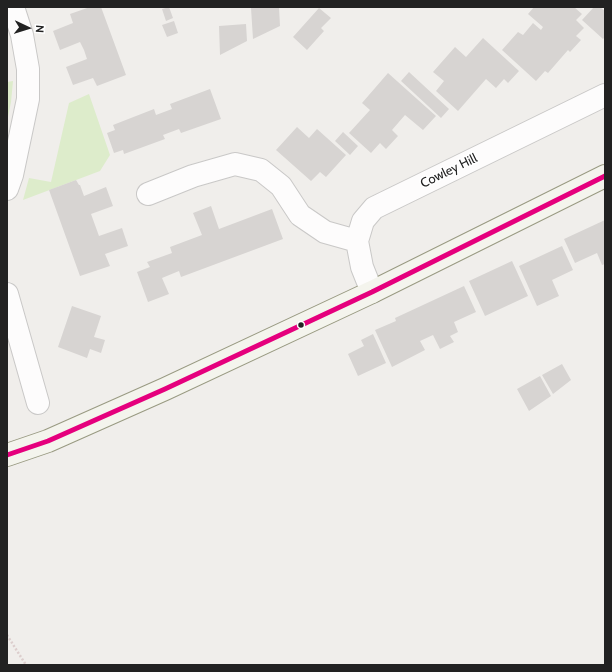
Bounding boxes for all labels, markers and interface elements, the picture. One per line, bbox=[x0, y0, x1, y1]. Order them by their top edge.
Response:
north arrow bbox=[8, 8, 48, 48]
text: N bbox=[33, 24, 47, 33]
street label: Cowley Hill bbox=[418, 151, 480, 191]
unlabelled marker bbox=[296, 320, 306, 330]

